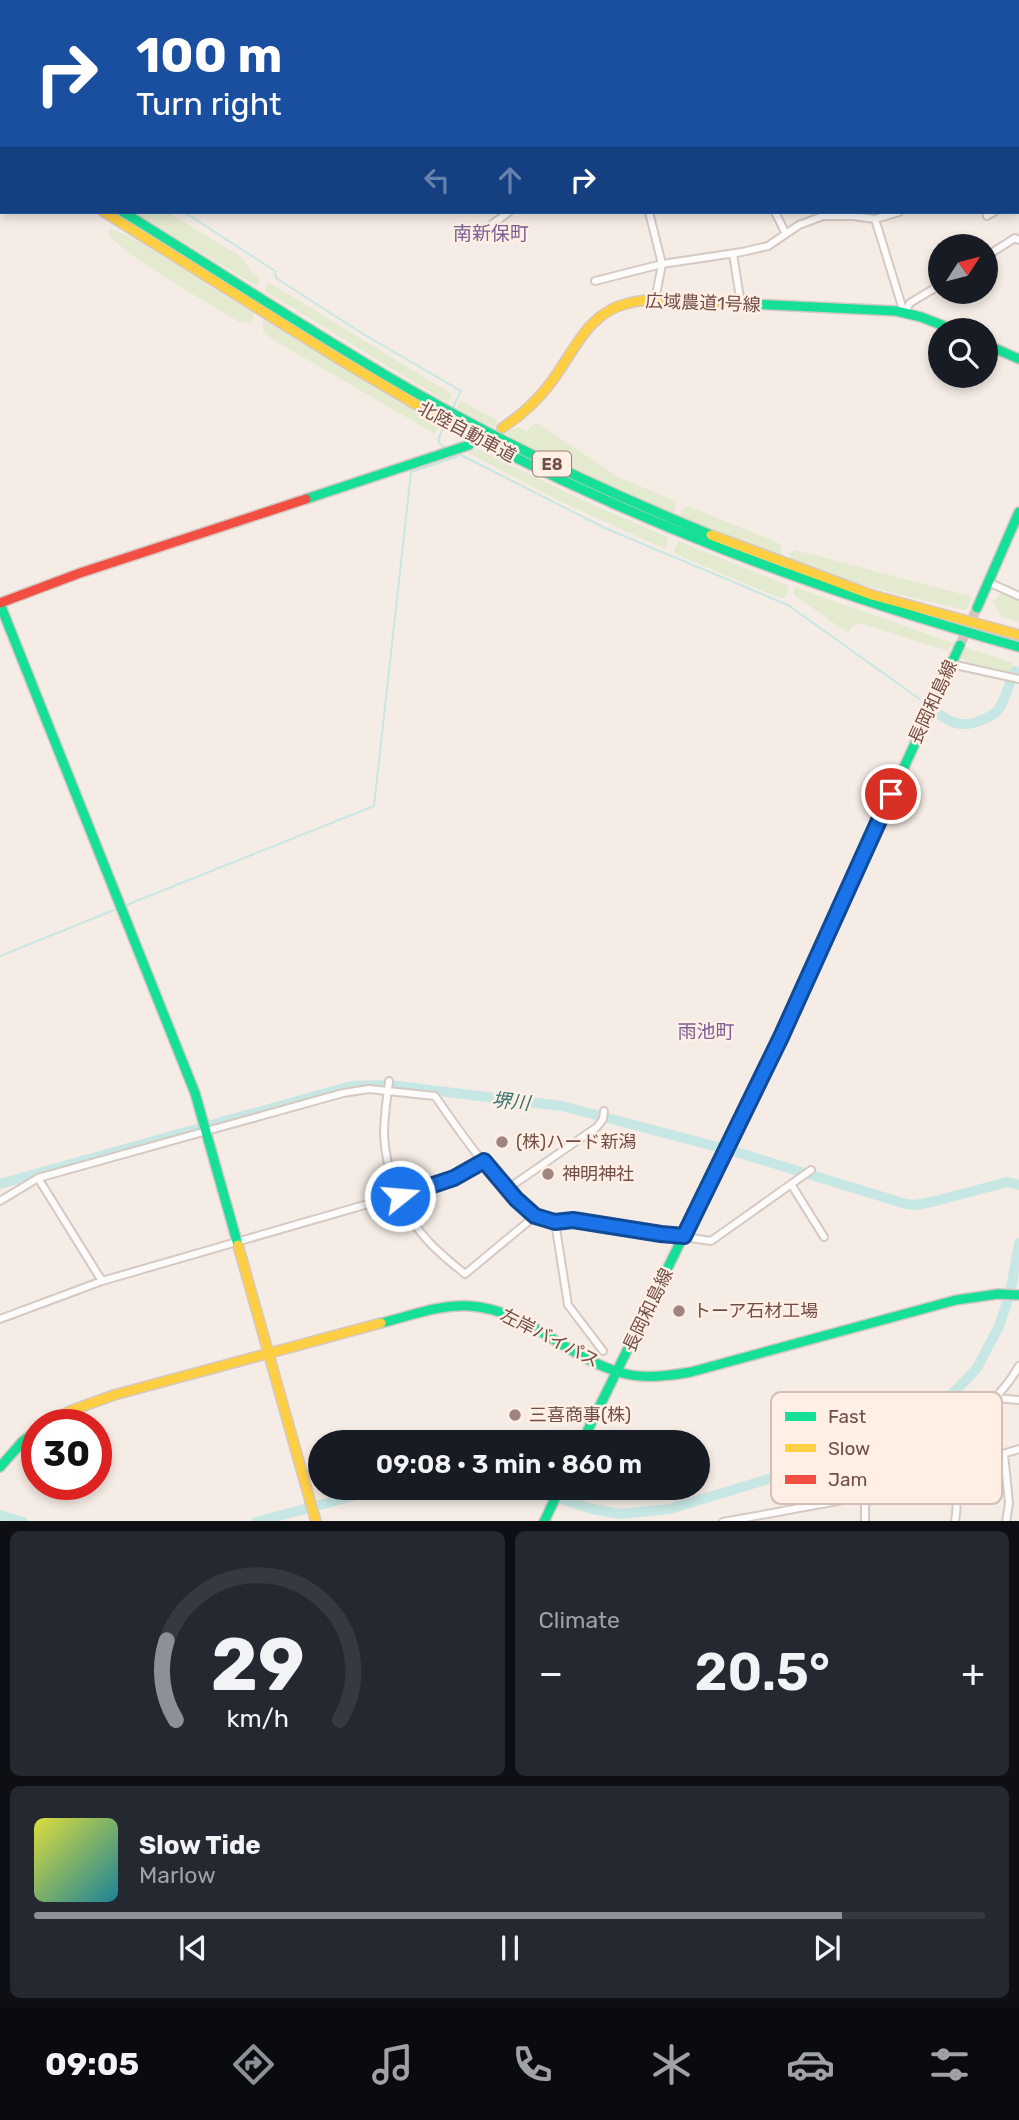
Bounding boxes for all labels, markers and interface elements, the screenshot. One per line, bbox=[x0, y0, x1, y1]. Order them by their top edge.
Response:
text: 100 m bbox=[136, 26, 282, 84]
icon: right bbox=[21, 28, 112, 119]
text: Turn right bbox=[136, 85, 281, 123]
icon: left bbox=[418, 161, 456, 199]
icon: ahead bbox=[491, 161, 529, 199]
icon: right bbox=[564, 161, 602, 199]
district label: 南新保町 bbox=[453, 222, 529, 245]
north arrow bbox=[928, 234, 998, 304]
map controls bbox=[928, 234, 998, 388]
street label: 広域農道1号線 bbox=[645, 290, 761, 316]
button: search bbox=[928, 318, 998, 388]
street label: 北陸自動車道 bbox=[414, 397, 520, 467]
road number: E8 bbox=[533, 452, 571, 477]
street label: 長岡和島線 bbox=[904, 657, 962, 747]
pin bbox=[861, 764, 921, 824]
icon: arrive bbox=[872, 775, 910, 813]
district label: 雨池町 bbox=[677, 1020, 735, 1043]
water label: 堺川 bbox=[491, 1088, 533, 1115]
place label: (株)ハード新潟 bbox=[516, 1131, 636, 1153]
marker: (株)ハード新潟 bbox=[494, 1134, 510, 1150]
position arrow bbox=[363, 1159, 437, 1233]
place label: 神明神社 bbox=[562, 1163, 634, 1185]
marker: 神明神社 bbox=[540, 1166, 556, 1182]
street label: 長岡和島線 bbox=[618, 1265, 678, 1355]
place label: トーア石材工場 bbox=[693, 1300, 818, 1322]
marker: トーア石材工場 bbox=[671, 1303, 687, 1319]
street label: 左岸バイパス bbox=[497, 1304, 603, 1372]
legend bbox=[771, 1392, 1002, 1504]
place label: 三喜商事(株) bbox=[529, 1404, 631, 1426]
text: Fast bbox=[828, 1405, 867, 1428]
marker: 三喜商事(株) bbox=[507, 1407, 523, 1423]
speed limit sign: 30 bbox=[21, 1409, 112, 1500]
text: Slow bbox=[828, 1437, 870, 1460]
text: 09:08 · 3 min · 860 m bbox=[376, 1449, 642, 1480]
text: Jam bbox=[828, 1468, 867, 1491]
text: Climate bbox=[539, 1606, 620, 1634]
text: 29 bbox=[210, 1622, 304, 1708]
text: 20.5° bbox=[695, 1641, 830, 1703]
text: − bbox=[539, 1650, 563, 1696]
text: + bbox=[961, 1650, 985, 1696]
text: km/h bbox=[226, 1703, 288, 1732]
text: Slow Tide bbox=[139, 1830, 261, 1861]
text: Marlow bbox=[139, 1861, 216, 1889]
icon: previous bbox=[174, 1929, 212, 1967]
icon: pause bbox=[491, 1929, 529, 1967]
icon: next bbox=[808, 1929, 846, 1967]
icon: directions bbox=[229, 2040, 278, 2089]
icon: music bbox=[368, 2040, 417, 2089]
icon: phone bbox=[508, 2040, 557, 2089]
icon: climate bbox=[647, 2040, 696, 2089]
icon: car bbox=[786, 2040, 835, 2089]
icon: filters bbox=[925, 2040, 974, 2089]
text: 09:05 bbox=[45, 2045, 139, 2083]

